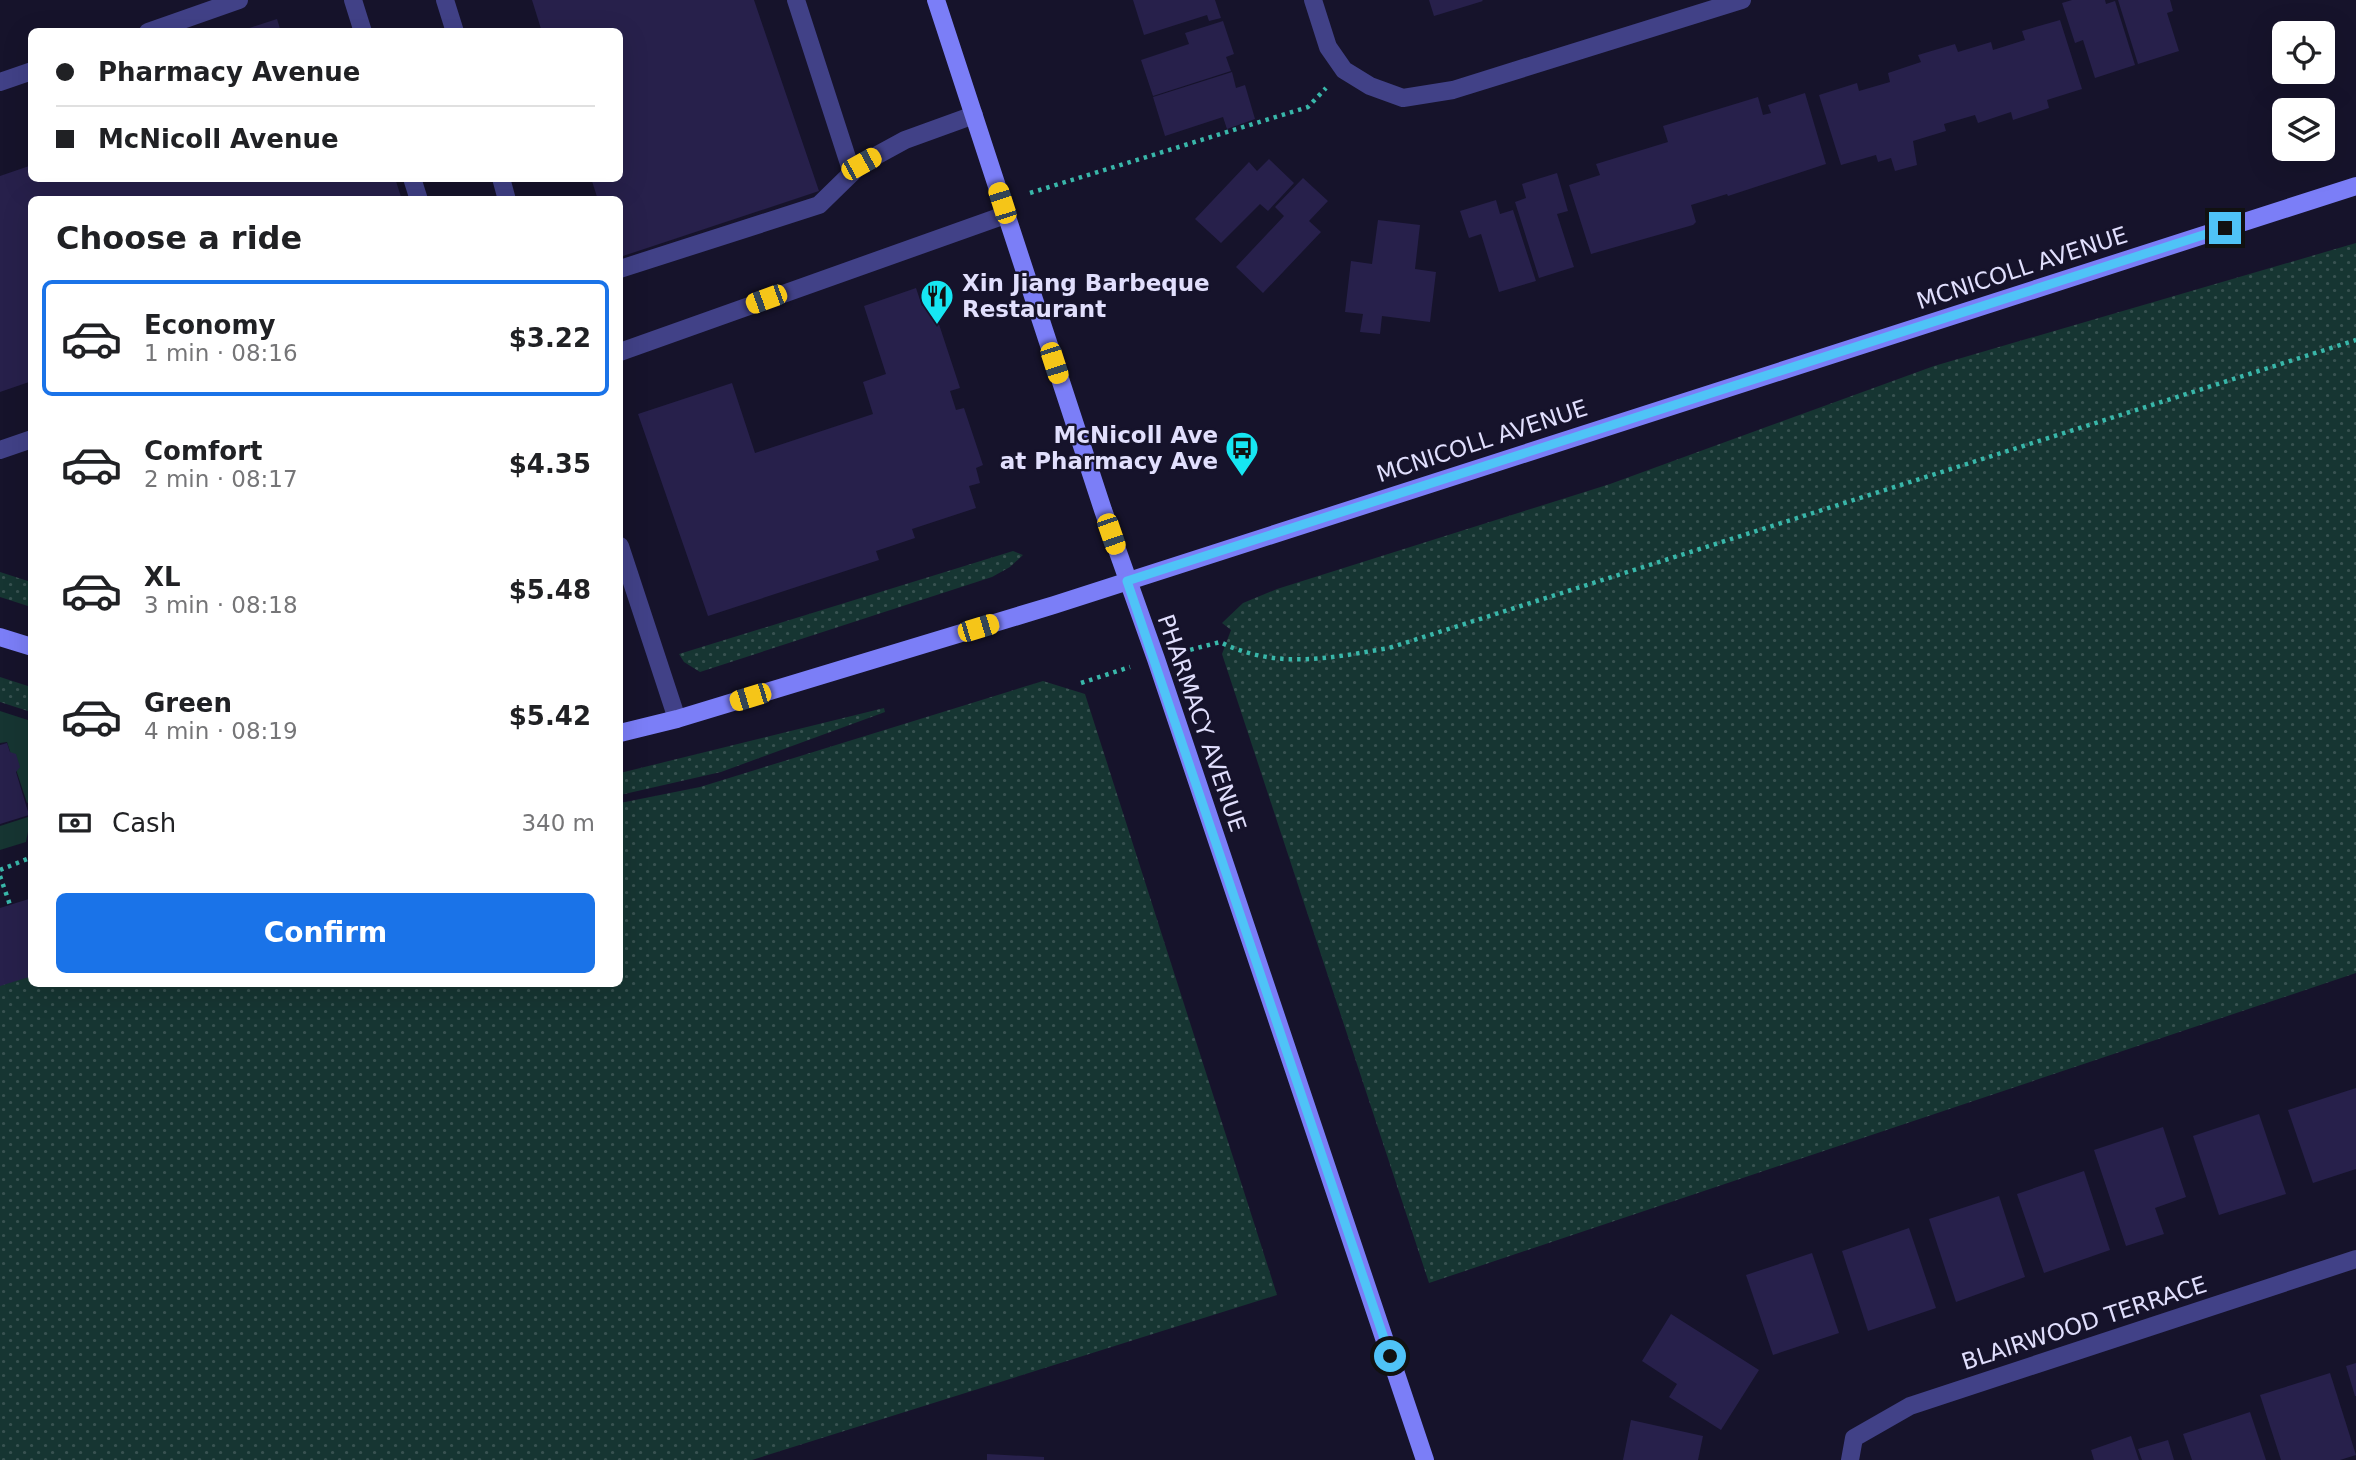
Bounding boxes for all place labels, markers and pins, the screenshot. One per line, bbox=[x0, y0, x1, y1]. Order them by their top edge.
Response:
place label: Xin Jiang Barbeque Restaurant bbox=[962, 270, 1210, 322]
restaurant icon: Xin Jiang Barbeque Restaurant bbox=[918, 277, 956, 326]
place label: McNicoll Ave at Pharmacy Ave bbox=[1000, 422, 1218, 474]
bus stop icon: McNicoll Ave at Pharmacy Ave bbox=[1223, 429, 1261, 478]

